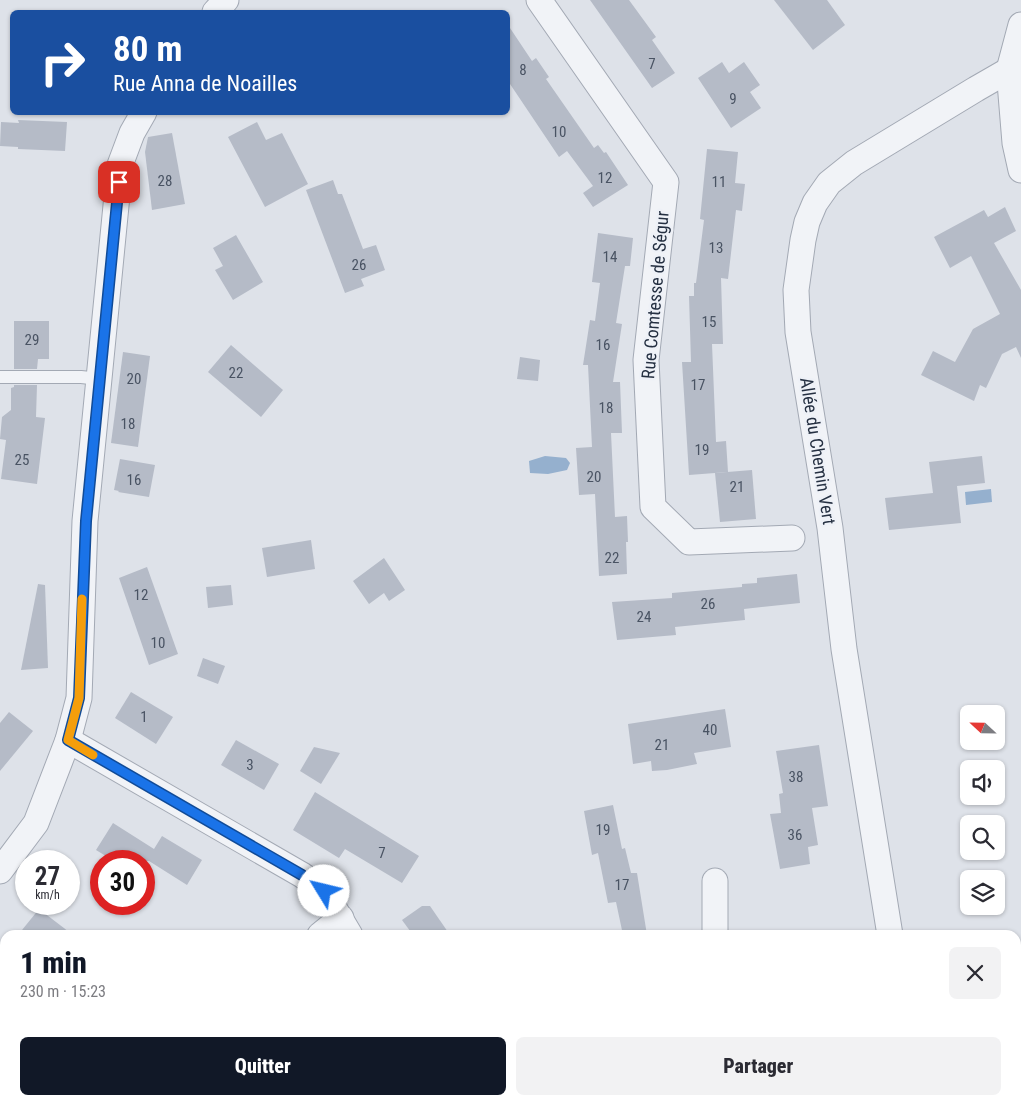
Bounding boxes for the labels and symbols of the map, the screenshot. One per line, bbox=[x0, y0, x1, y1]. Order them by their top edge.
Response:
house number: 7 bbox=[648, 55, 656, 73]
house number: 8 bbox=[519, 61, 527, 79]
house number: 9 bbox=[729, 90, 737, 108]
house number: 10 bbox=[552, 123, 566, 141]
pin bbox=[98, 161, 140, 203]
house number: 12 bbox=[598, 169, 612, 187]
house number: 28 bbox=[158, 172, 172, 190]
house number: 11 bbox=[712, 173, 726, 191]
street label: Rue Comtesse de Ségur bbox=[637, 210, 673, 380]
house number: 13 bbox=[709, 239, 723, 257]
house number: 14 bbox=[603, 248, 617, 266]
house number: 26 bbox=[352, 256, 366, 274]
house number: 15 bbox=[702, 313, 716, 331]
house number: 29 bbox=[25, 331, 39, 349]
house number: 16 bbox=[596, 336, 610, 354]
house number: 22 bbox=[229, 364, 243, 382]
house number: 20 bbox=[127, 370, 141, 388]
house number: 17 bbox=[691, 376, 705, 394]
street label: Allée du Chemin Vert bbox=[796, 376, 840, 526]
house number: 18 bbox=[599, 399, 613, 417]
house number: 18 bbox=[121, 415, 135, 433]
house number: 19 bbox=[695, 441, 709, 459]
house number: 25 bbox=[15, 451, 29, 469]
house number: 20 bbox=[587, 468, 601, 486]
house number: 16 bbox=[127, 471, 141, 489]
house number: 21 bbox=[730, 478, 744, 496]
house number: 22 bbox=[605, 549, 619, 567]
house number: 12 bbox=[134, 586, 148, 604]
house number: 26 bbox=[701, 595, 715, 613]
house number: 24 bbox=[637, 608, 651, 626]
house number: 10 bbox=[151, 634, 165, 652]
north arrow bbox=[960, 705, 1005, 750]
house number: 1 bbox=[140, 708, 148, 726]
house number: 40 bbox=[703, 721, 717, 739]
house number: 21 bbox=[655, 736, 669, 754]
house number: 3 bbox=[246, 756, 254, 774]
house number: 38 bbox=[789, 768, 803, 786]
house number: 19 bbox=[596, 821, 610, 839]
house number: 36 bbox=[788, 826, 802, 844]
house number: 7 bbox=[378, 844, 386, 862]
speed limit sign: 30 bbox=[90, 850, 155, 915]
position arrow bbox=[297, 864, 349, 916]
house number: 17 bbox=[615, 876, 629, 894]

